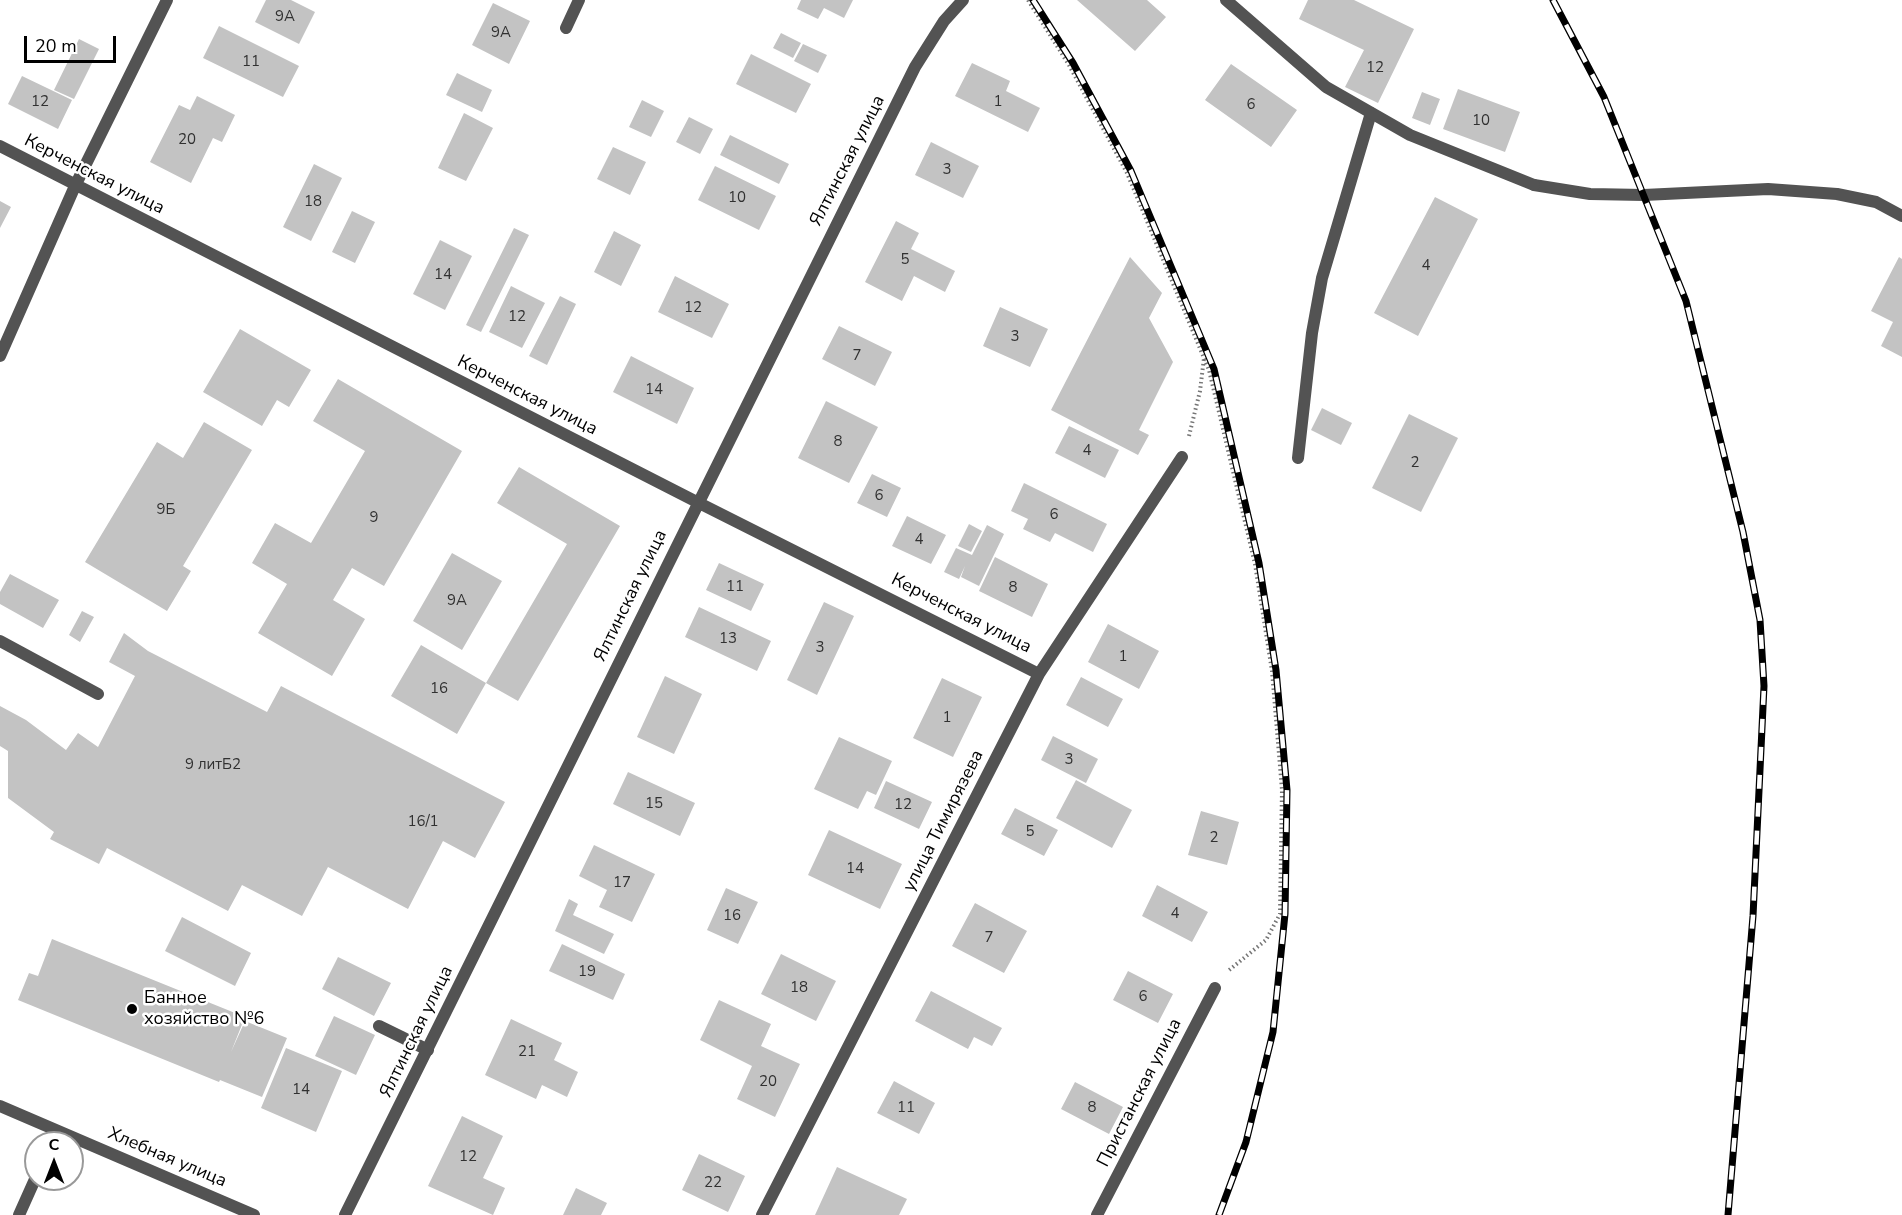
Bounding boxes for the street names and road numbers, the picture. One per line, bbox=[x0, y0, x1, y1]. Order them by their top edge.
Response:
street label: Ялтинская улица bbox=[806, 92, 890, 230]
street label: Керченская улица bbox=[20, 130, 168, 220]
street label: Керченская улица bbox=[453, 351, 601, 441]
street label: Ялтинская улица bbox=[590, 527, 672, 665]
street label: Керченская улица bbox=[887, 569, 1035, 659]
street label: улица Тимирязева bbox=[899, 747, 989, 895]
street label: Ялтинская улица bbox=[376, 963, 458, 1101]
street label: Пристанская улица bbox=[1093, 1015, 1187, 1171]
street label: Хлебная улица bbox=[104, 1123, 230, 1193]

